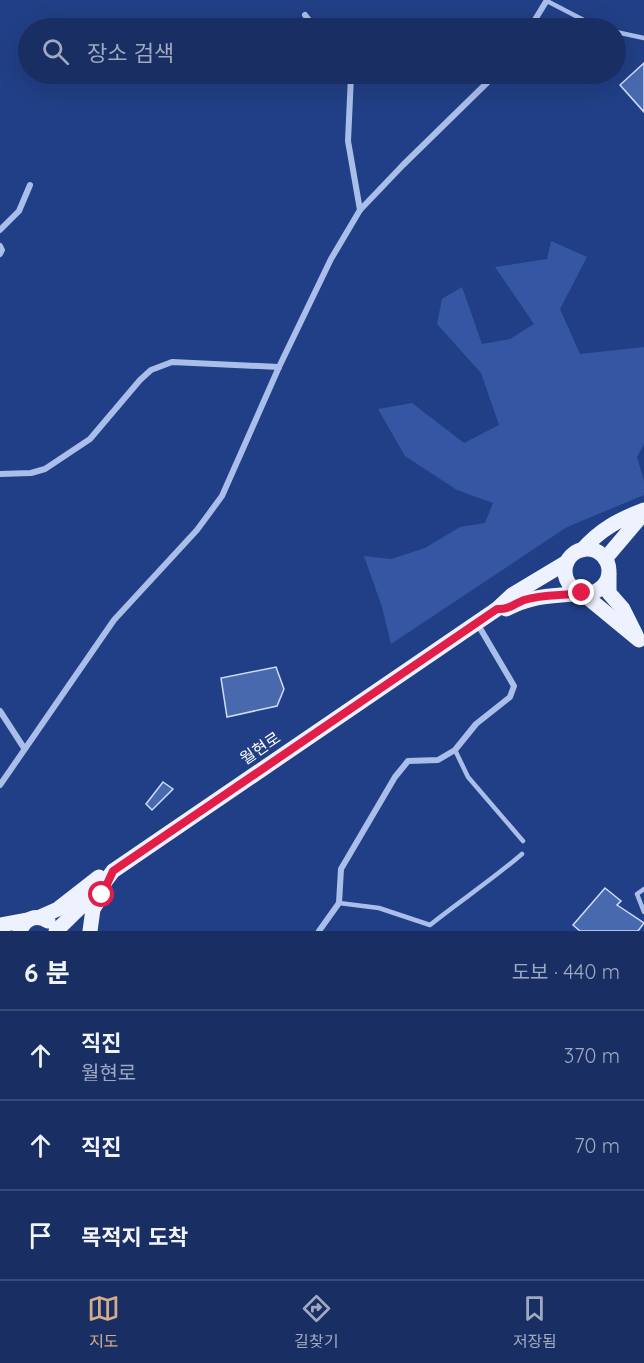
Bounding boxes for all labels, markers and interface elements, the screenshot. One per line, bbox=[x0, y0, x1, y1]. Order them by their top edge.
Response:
search box bbox=[18, 18, 626, 84]
icon: search bbox=[39, 35, 72, 68]
text: 장소 검색 bbox=[87, 39, 174, 67]
route end bbox=[568, 579, 594, 605]
street label: 월현로 bbox=[236, 727, 284, 769]
route start bbox=[88, 881, 114, 907]
text: 6 분 bbox=[24, 956, 70, 989]
text: 도보 · 440 m bbox=[512, 959, 620, 984]
text: 직진 bbox=[81, 1029, 121, 1057]
icon: ahead bbox=[24, 1039, 57, 1072]
text: 370 m bbox=[564, 1043, 620, 1068]
text: 월현로 bbox=[81, 1060, 136, 1085]
icon: ahead bbox=[24, 1129, 57, 1162]
text: 직진 bbox=[81, 1133, 121, 1161]
text: 70 m bbox=[574, 1133, 620, 1158]
icon: arrive bbox=[24, 1219, 57, 1252]
text: 목적지 도착 bbox=[81, 1223, 188, 1251]
tab: 지도 bbox=[87, 1292, 120, 1352]
tab: 길찾기 bbox=[294, 1292, 339, 1352]
tab: 저장됨 bbox=[513, 1292, 557, 1352]

